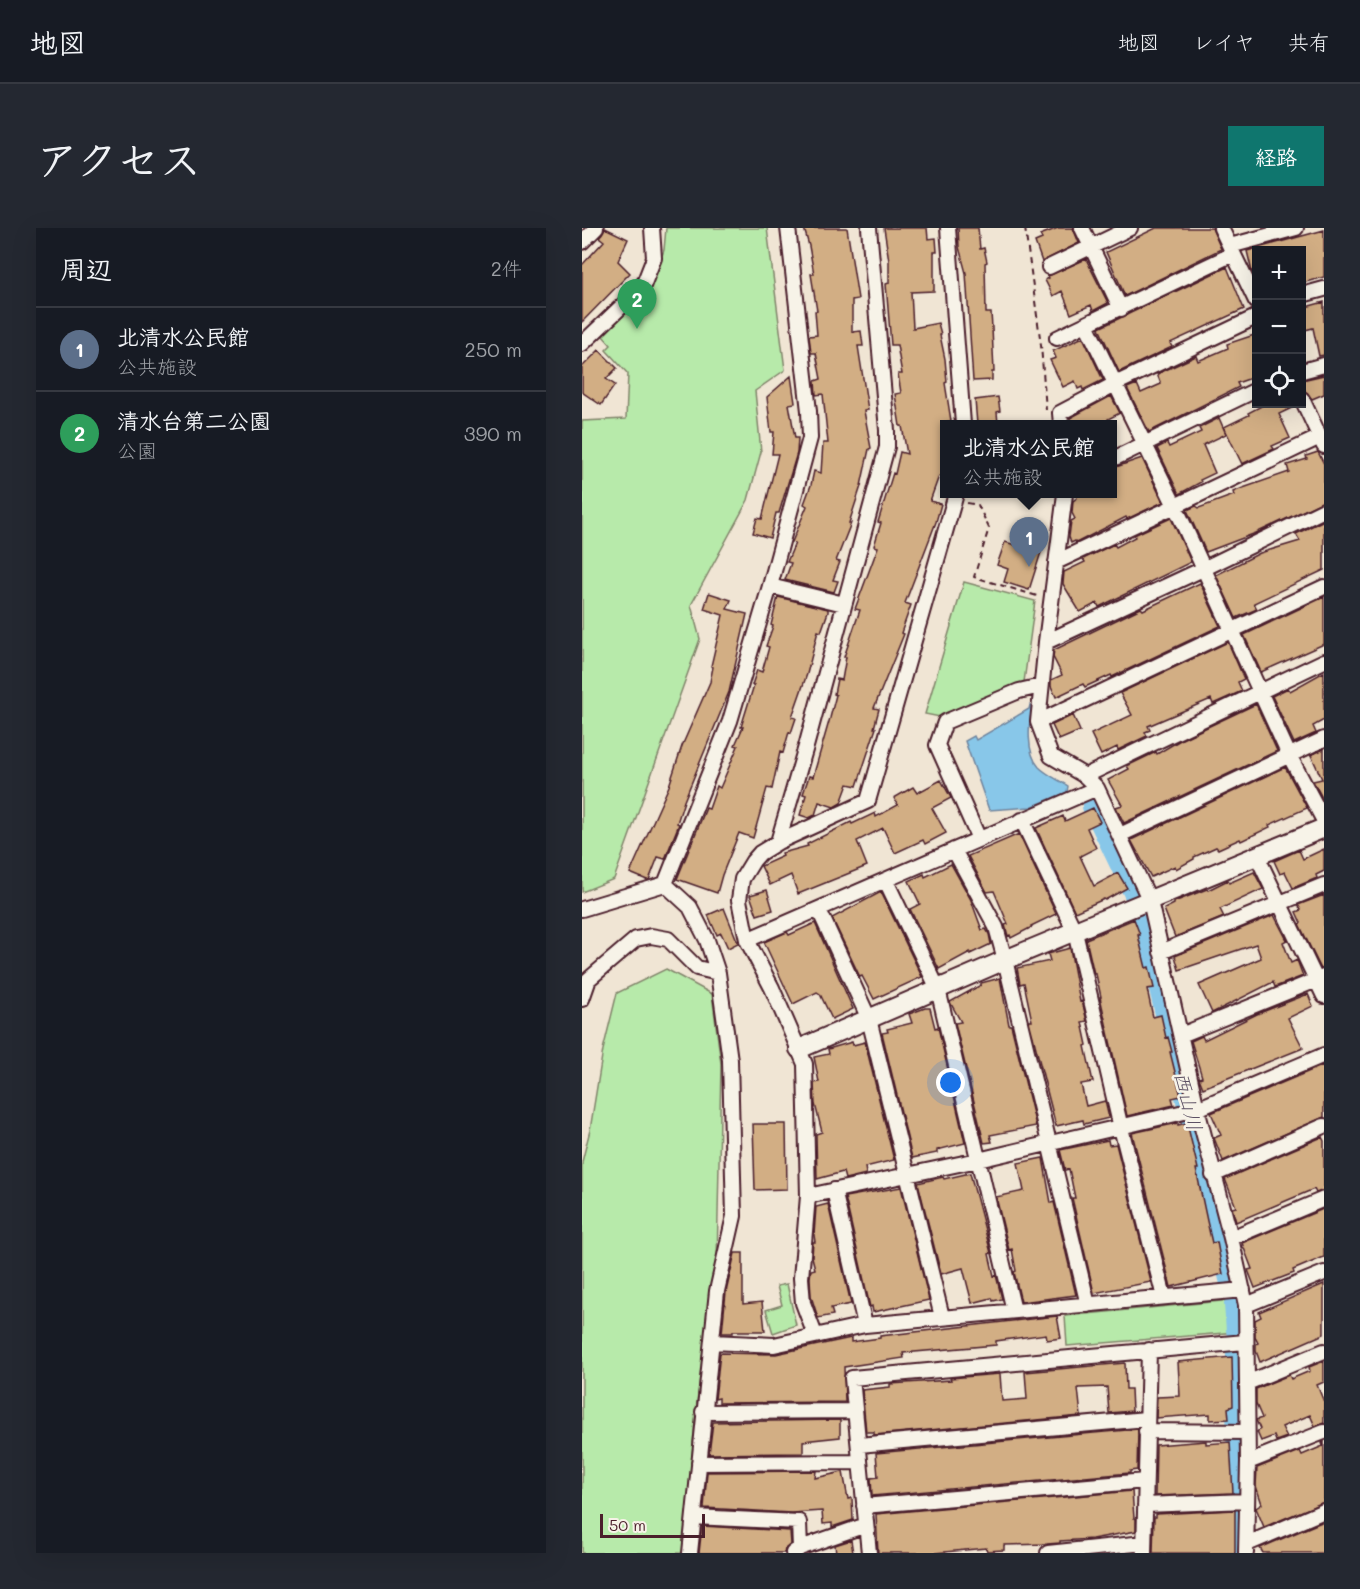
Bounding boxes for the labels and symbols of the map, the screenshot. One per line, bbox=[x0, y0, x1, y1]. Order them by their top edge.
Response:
pin: 2 bbox=[618, 279, 656, 329]
pin: 1 bbox=[1010, 518, 1048, 567]
your location bbox=[936, 1068, 965, 1097]
water label: 西山川 bbox=[1169, 1069, 1209, 1133]
scale bar bbox=[600, 1511, 705, 1538]

